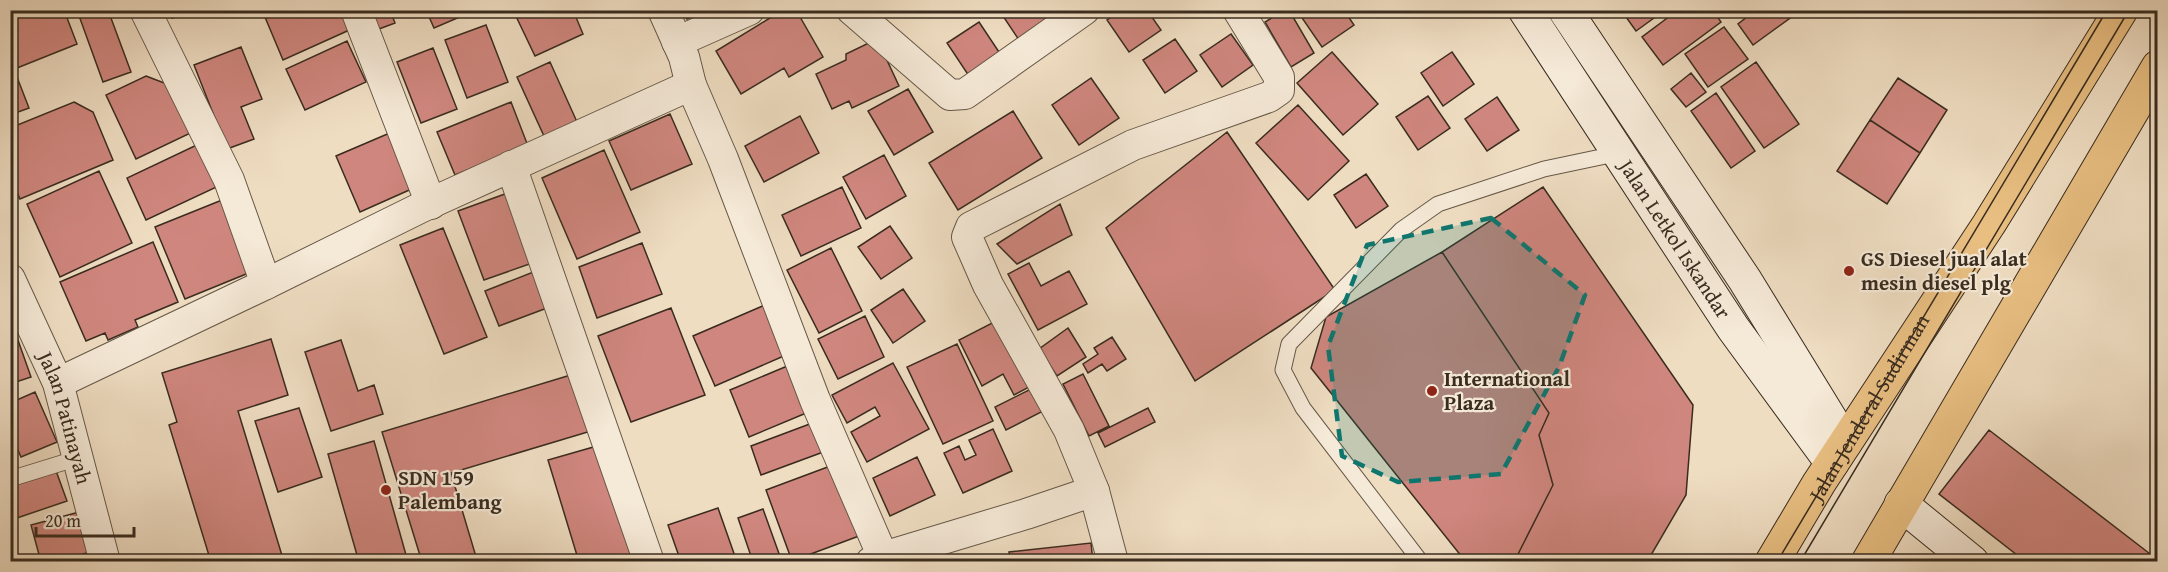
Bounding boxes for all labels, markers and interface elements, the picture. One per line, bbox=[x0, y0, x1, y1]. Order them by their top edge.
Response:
street label: Jalan Letkol Iskandar bbox=[1610, 151, 1739, 325]
place label: GS Diesel jual alat mesin diesel plg bbox=[1861, 243, 2027, 298]
marker: GS Diesel jual alat mesin diesel plg bbox=[1842, 264, 1856, 278]
street label: Jalan Jenderal Sudirman bbox=[1799, 308, 1937, 509]
street label: Jalan Patinayah bbox=[29, 344, 100, 488]
place label: International Plaza bbox=[1444, 363, 1570, 418]
marker: International Plaza bbox=[1425, 384, 1439, 398]
place label: SDN 159 Palembang bbox=[398, 462, 502, 517]
marker: SDN 159 Palembang bbox=[379, 483, 393, 497]
scale bar bbox=[36, 500, 134, 538]
text: 20 m bbox=[45, 507, 81, 534]

